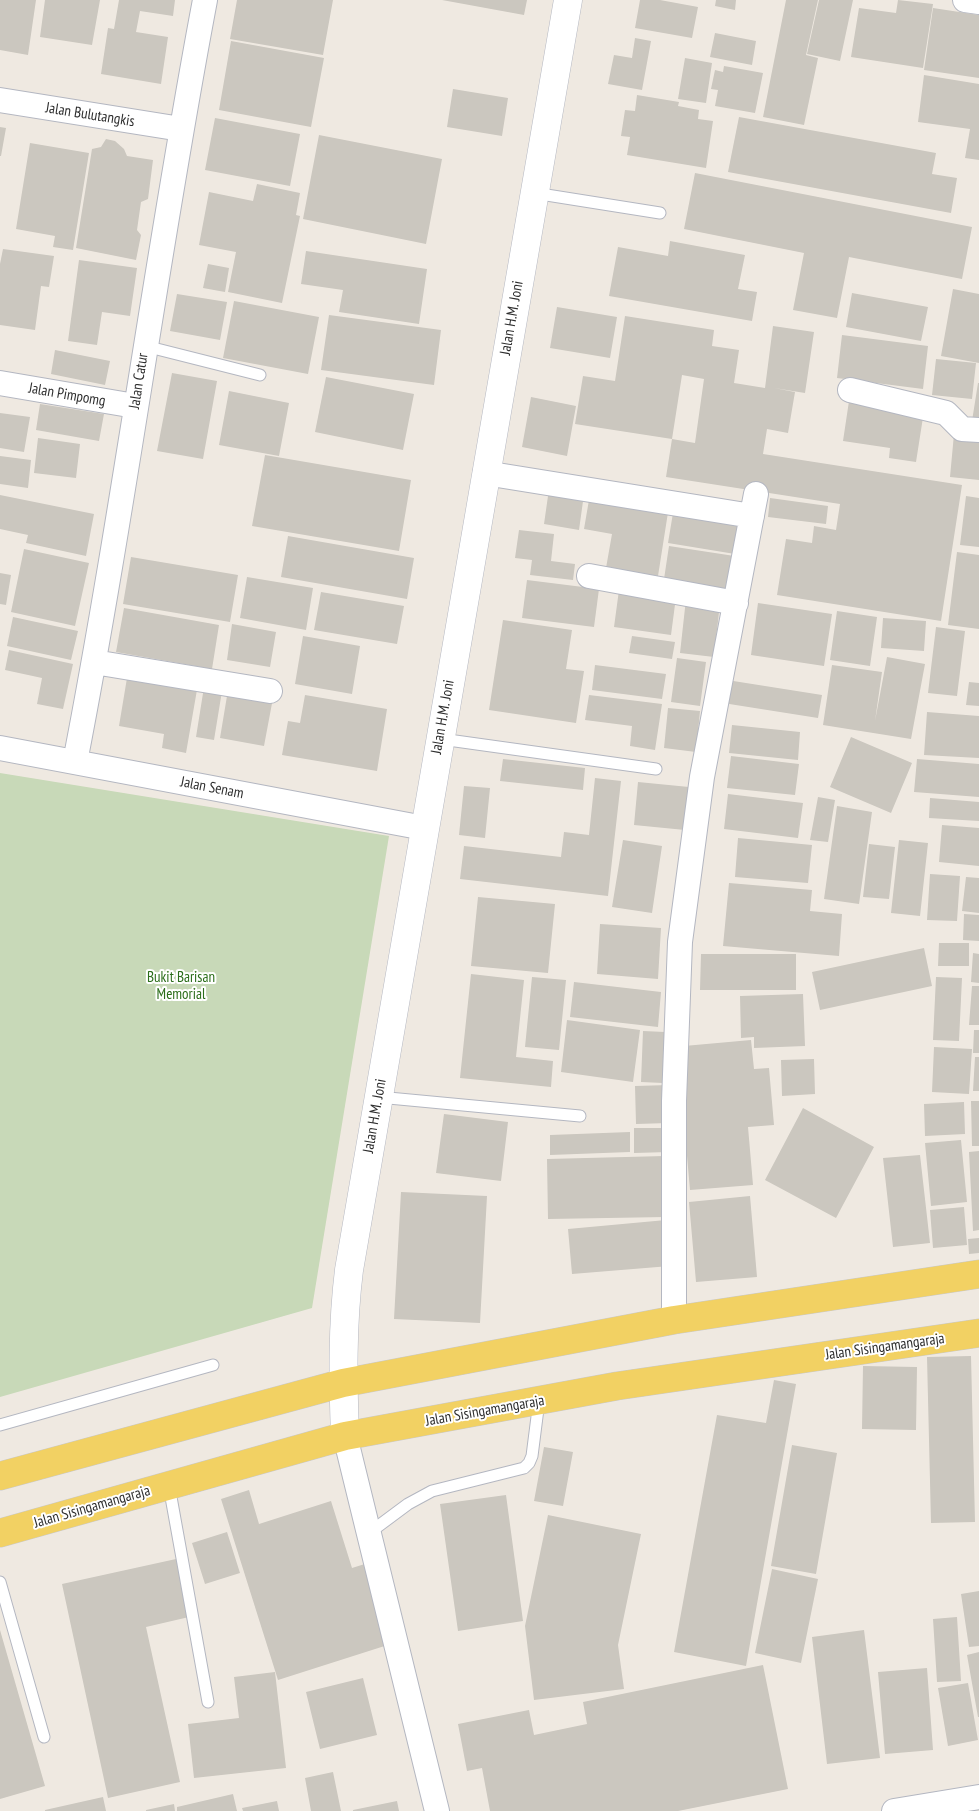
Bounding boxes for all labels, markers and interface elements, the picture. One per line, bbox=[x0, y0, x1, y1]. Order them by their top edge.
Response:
street label: Jalan Bulutangkis bbox=[44, 99, 136, 131]
street label: Jalan H.M. Joni bbox=[497, 280, 527, 356]
street label: Jalan Catur bbox=[126, 352, 152, 410]
street label: Jalan Pimpomg bbox=[27, 379, 107, 411]
street label: Jalan H.M. Joni bbox=[428, 679, 458, 755]
street label: Jalan Senam bbox=[179, 773, 245, 803]
park label: Bukit Barisan Memorial bbox=[147, 969, 215, 1004]
street label: Jalan H.M. Joni bbox=[360, 1078, 390, 1154]
street label: Jalan Sisingamangaraja bbox=[824, 1330, 946, 1364]
street label: Jalan Sisingamangaraja bbox=[424, 1392, 546, 1430]
street label: Jalan Sisingamangaraja bbox=[32, 1482, 152, 1532]

